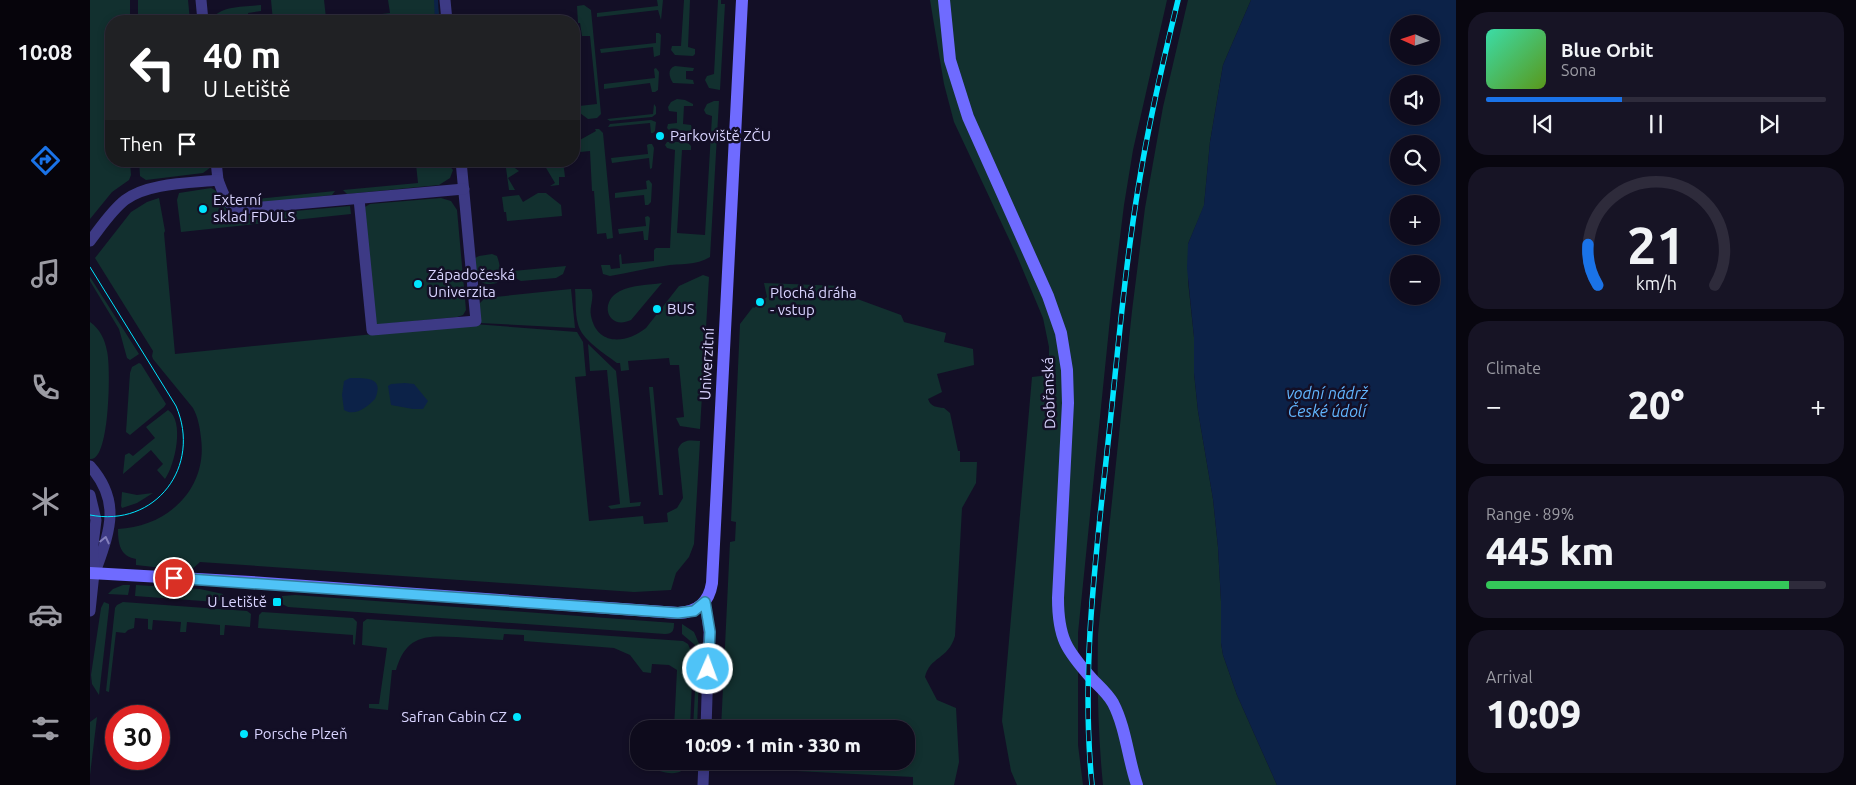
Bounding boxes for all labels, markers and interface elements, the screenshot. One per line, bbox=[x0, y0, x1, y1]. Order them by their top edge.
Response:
north arrow bbox=[1390, 15, 1440, 65]
map controls bbox=[1390, 15, 1440, 305]
icon: left bbox=[120, 35, 185, 100]
text: 40 m bbox=[203, 35, 281, 75]
text: 10:08 bbox=[17, 39, 73, 64]
text: Blue Orbit bbox=[1561, 39, 1654, 61]
text: Sona bbox=[1561, 61, 1596, 79]
button: sound bbox=[1390, 75, 1440, 125]
text: U Letiště bbox=[203, 76, 291, 101]
icon: previous bbox=[1529, 110, 1557, 138]
icon: pause bbox=[1642, 110, 1670, 138]
icon: next bbox=[1755, 110, 1783, 138]
place label: Parkoviště ZČU bbox=[670, 127, 771, 144]
icon: arrive bbox=[173, 130, 201, 158]
marker: Parkoviště ZČU bbox=[654, 130, 666, 142]
text: Then bbox=[120, 133, 163, 155]
button: search bbox=[1390, 135, 1440, 185]
icon: directions bbox=[28, 143, 63, 178]
place label: Externí sklad FDULS bbox=[213, 191, 296, 225]
button: + bbox=[1390, 195, 1440, 245]
marker: Externí sklad FDULS bbox=[197, 203, 209, 215]
text: 21 bbox=[1627, 216, 1685, 274]
button: − bbox=[1390, 255, 1440, 305]
icon: music bbox=[28, 256, 63, 291]
place label: Západočeská Univerzita bbox=[428, 266, 515, 300]
text: km/h bbox=[1635, 273, 1677, 293]
marker: Západočeská Univerzita bbox=[412, 278, 424, 290]
place label: Plochá dráha - vstup bbox=[770, 284, 857, 318]
marker: Plochá dráha - vstup bbox=[754, 296, 766, 308]
place label: BUS bbox=[667, 300, 695, 317]
marker: BUS bbox=[651, 303, 663, 315]
street label: Univerzitní bbox=[696, 327, 717, 401]
street label: Dobřanská bbox=[1039, 357, 1058, 429]
text: Climate bbox=[1486, 359, 1541, 377]
icon: phone bbox=[28, 370, 63, 405]
water label: vodní nádrž České údolí bbox=[1286, 384, 1369, 420]
text: 20° bbox=[1628, 384, 1684, 426]
text: − bbox=[1486, 390, 1502, 421]
text: + bbox=[1810, 390, 1826, 421]
icon: climate bbox=[28, 484, 63, 519]
text: Range · 89% bbox=[1486, 505, 1574, 523]
text: 445 km bbox=[1486, 530, 1614, 572]
one-way arrow bbox=[99, 536, 110, 545]
pin bbox=[153, 557, 195, 599]
icon: arrive bbox=[160, 564, 188, 592]
place label: U Letiště bbox=[207, 593, 267, 610]
marker: U Letiště bbox=[271, 596, 283, 608]
icon: car bbox=[28, 597, 63, 632]
position arrow bbox=[681, 642, 733, 694]
text: Arrival bbox=[1486, 668, 1533, 686]
text: 10:09 bbox=[1486, 693, 1581, 735]
speed limit sign: 30 bbox=[105, 705, 170, 770]
place label: Safran Cabin CZ bbox=[401, 708, 507, 725]
icon: filters bbox=[28, 711, 63, 746]
marker: Safran Cabin CZ bbox=[511, 711, 523, 723]
place label: Porsche Plzeň bbox=[254, 725, 348, 742]
marker: Porsche Plzeň bbox=[238, 728, 250, 740]
text: 10:09 · 1 min · 330 m bbox=[684, 734, 861, 756]

